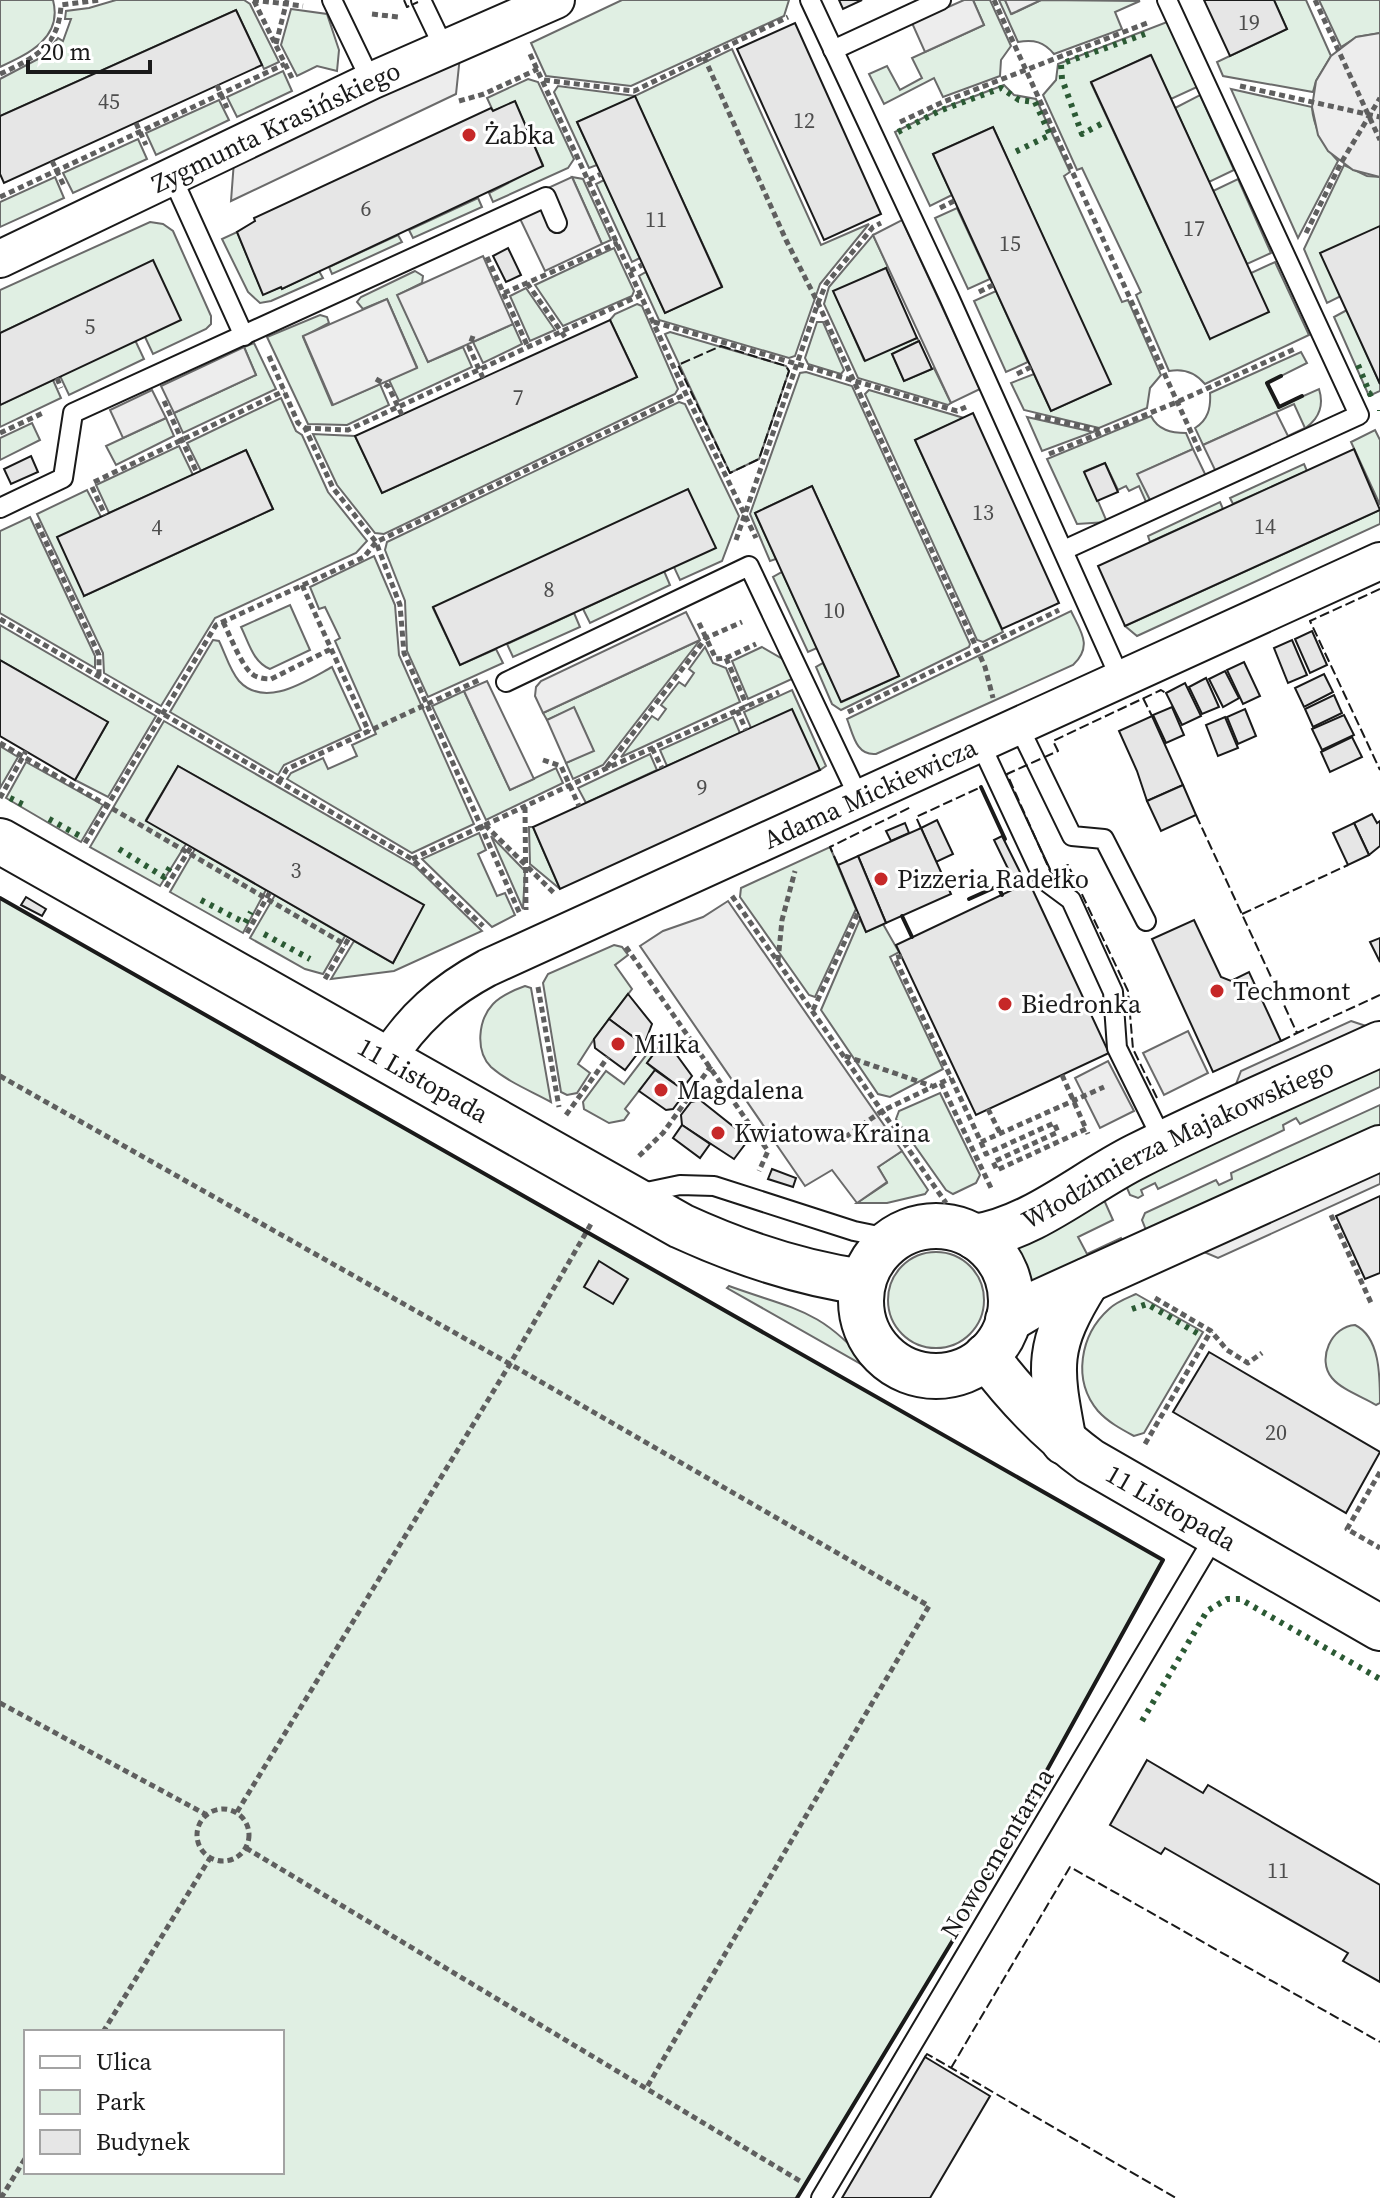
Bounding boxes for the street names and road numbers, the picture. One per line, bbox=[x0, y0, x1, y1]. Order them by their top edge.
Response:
street label: Zygmunta Krasińskiego bbox=[146, 52, 406, 202]
street label: Adama Mickiewicza bbox=[757, 729, 983, 858]
street label: 11 Listopada bbox=[351, 1029, 496, 1132]
street label: Włodzimierza Majakowskiego bbox=[1015, 1049, 1339, 1238]
street label: 11 Listopada bbox=[1099, 1456, 1244, 1560]
street label: Nowocmentarna bbox=[932, 1760, 1063, 1945]

